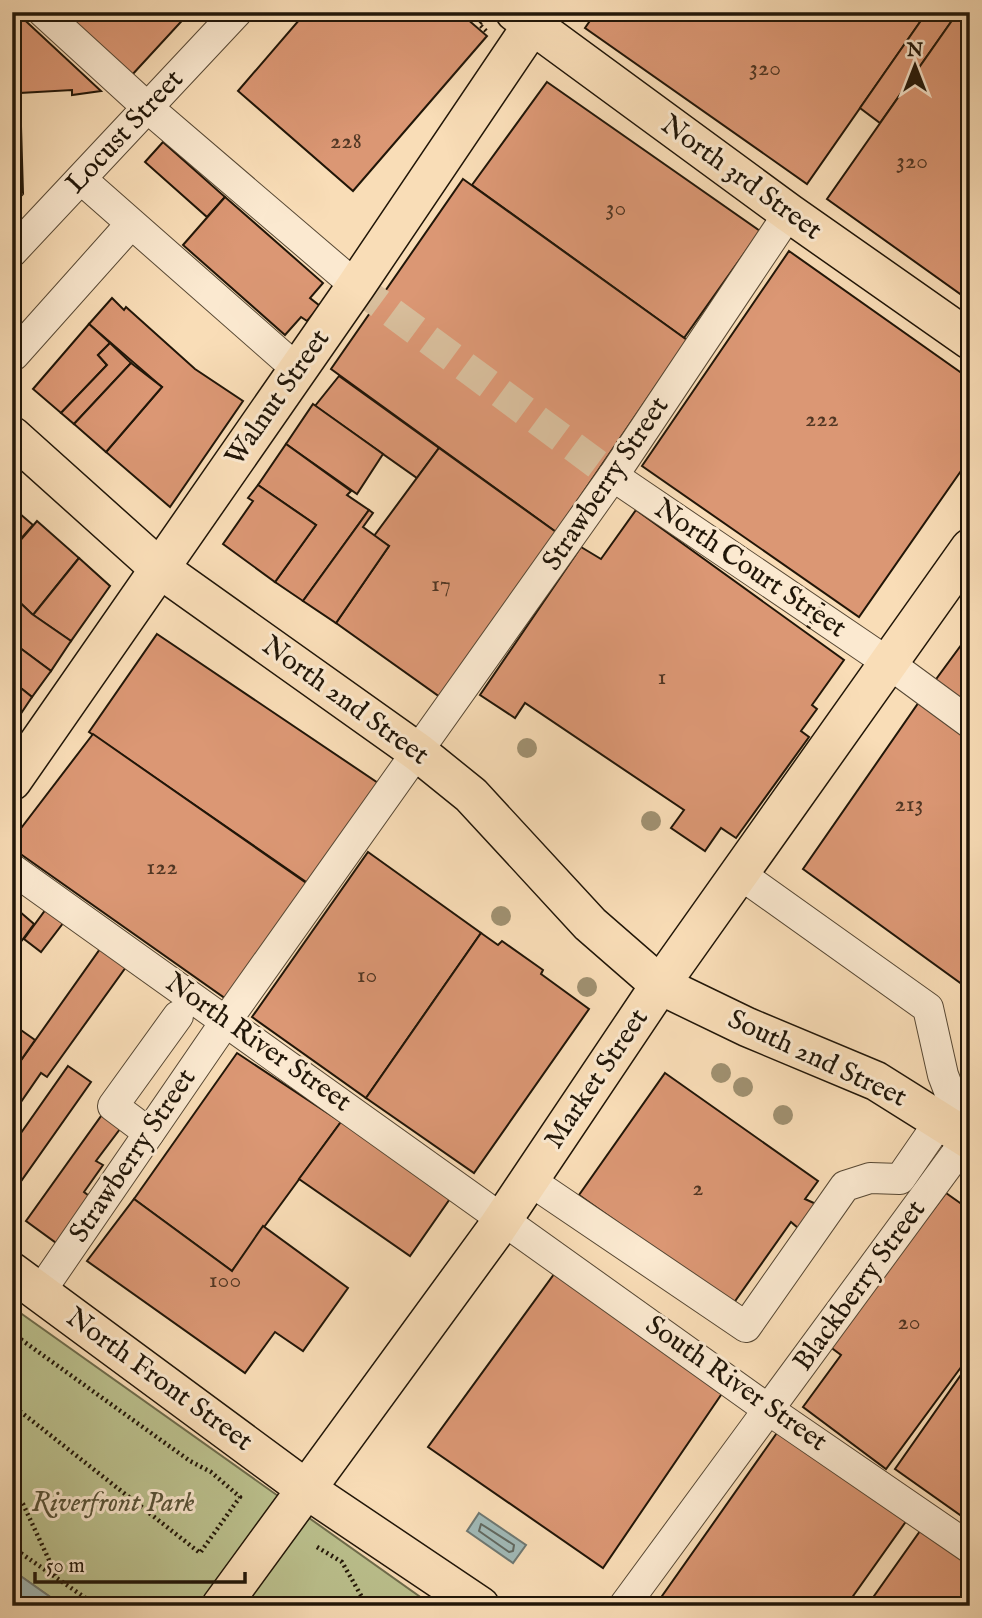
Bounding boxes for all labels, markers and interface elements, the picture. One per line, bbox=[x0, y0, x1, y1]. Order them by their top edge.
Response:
north arrow bbox=[880, 32, 950, 102]
text: N bbox=[906, 39, 924, 63]
house number: 320 bbox=[749, 53, 781, 84]
street label: Locust Street bbox=[59, 62, 192, 201]
street label: North 3rd Street bbox=[654, 108, 829, 248]
house number: 228 bbox=[330, 126, 362, 157]
house number: 320 bbox=[896, 146, 928, 177]
house number: 30 bbox=[606, 193, 626, 224]
street label: Walnut Street bbox=[218, 322, 338, 473]
street label: Strawberry Street bbox=[535, 390, 677, 578]
house number: 222 bbox=[805, 404, 839, 435]
street label: North Court Street bbox=[647, 492, 853, 646]
house number: 17 bbox=[431, 569, 451, 600]
street label: North 2nd Street bbox=[255, 629, 436, 774]
house number: 1 bbox=[658, 662, 666, 693]
house number: 213 bbox=[894, 789, 924, 820]
house number: 122 bbox=[146, 852, 178, 883]
house number: 10 bbox=[357, 960, 377, 991]
street label: North River Street bbox=[158, 966, 358, 1120]
street label: Market Street bbox=[537, 1002, 657, 1156]
street label: South 2nd Street bbox=[722, 1002, 912, 1116]
street label: Strawberry Street bbox=[62, 1062, 204, 1250]
house number: 2 bbox=[692, 1173, 704, 1204]
street label: Blackberry Street bbox=[786, 1193, 934, 1378]
house number: 100 bbox=[209, 1265, 241, 1296]
street label: North Front Street bbox=[59, 1301, 259, 1460]
house number: 20 bbox=[897, 1307, 921, 1338]
street label: South River Street bbox=[638, 1308, 834, 1460]
park label: Riverfront Park bbox=[32, 1486, 194, 1521]
scale bar bbox=[35, 1541, 245, 1585]
text: 50 m bbox=[46, 1553, 85, 1580]

